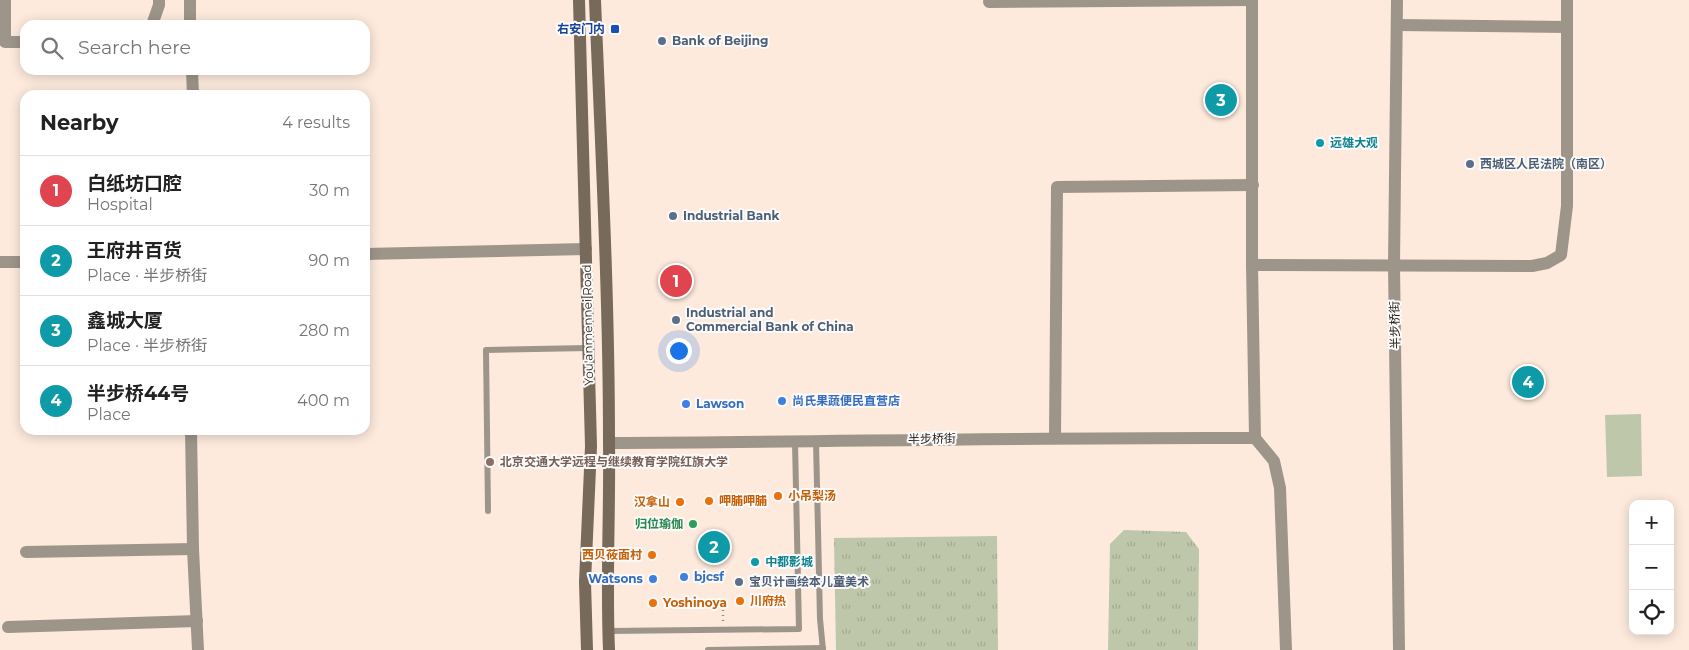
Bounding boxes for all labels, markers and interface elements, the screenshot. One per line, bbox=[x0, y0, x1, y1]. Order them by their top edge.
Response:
search box bbox=[20, 20, 370, 75]
place label: 右安门内 bbox=[557, 21, 605, 36]
marker: 右安门内 bbox=[609, 23, 621, 35]
place label: Bank of Beijing bbox=[672, 33, 768, 48]
icon: search bbox=[38, 34, 66, 62]
marker: Bank of Beijing bbox=[656, 35, 668, 47]
text: Search here bbox=[78, 36, 191, 59]
pin: 3 bbox=[1205, 81, 1237, 119]
text: Nearby bbox=[40, 110, 119, 135]
text: 4 results bbox=[282, 113, 350, 132]
place label: 远雄大观 bbox=[1330, 135, 1378, 150]
marker: 远雄大观 bbox=[1314, 137, 1326, 149]
place label: 西城区人民法院（南区） bbox=[1480, 156, 1612, 171]
marker: 西城区人民法院（南区） bbox=[1464, 158, 1476, 170]
text: 白纸坊口腔 bbox=[87, 172, 182, 195]
text: 1 bbox=[53, 181, 59, 200]
text: 30 m bbox=[309, 181, 350, 200]
text: Hospital bbox=[87, 195, 153, 214]
place label: Industrial Bank bbox=[683, 208, 779, 223]
marker: Industrial Bank bbox=[667, 210, 679, 222]
text: 王府井百货 bbox=[87, 239, 182, 262]
text: 2 bbox=[51, 251, 61, 270]
text: 90 m bbox=[308, 251, 350, 270]
pin: 1 bbox=[660, 262, 692, 300]
street label: You'anmennei Road bbox=[579, 264, 596, 386]
text: Place · 半步桥街 bbox=[87, 266, 207, 285]
street label: 半步桥街 bbox=[1387, 301, 1402, 349]
place label: Industrial and Commercial Bank of China bbox=[686, 305, 854, 334]
text: 鑫城大厦 bbox=[87, 309, 163, 332]
marker: Industrial and Commercial Bank of China bbox=[670, 314, 682, 326]
text: 3 bbox=[51, 321, 61, 340]
text: 280 m bbox=[299, 321, 350, 340]
text: Place · 半步桥街 bbox=[87, 336, 207, 355]
your location bbox=[666, 338, 692, 364]
pin: 4 bbox=[1512, 363, 1544, 401]
text: 半步桥44号 bbox=[87, 382, 189, 405]
text: 4 bbox=[50, 391, 62, 410]
text: 400 m bbox=[297, 391, 350, 410]
place label: 尚氏果蔬便民直营店 bbox=[792, 393, 900, 408]
marker: 尚氏果蔬便民直营店 bbox=[776, 395, 788, 407]
place label: Lawson bbox=[696, 396, 744, 411]
marker: Lawson bbox=[680, 398, 692, 410]
text: Place bbox=[87, 405, 131, 424]
street label: 半步桥街 bbox=[908, 431, 956, 446]
place label: 北京交通大学远程与继续教育学院红旗大学 bbox=[500, 454, 728, 469]
marker: 北京交通大学远程与继续教育学院红旗大学 bbox=[484, 456, 496, 468]
place label: 小吊梨汤 bbox=[788, 488, 836, 503]
marker: 小吊梨汤 bbox=[772, 490, 784, 502]
place label: 呷脯呷脯 bbox=[719, 493, 767, 508]
place label: 汉拿山 bbox=[634, 494, 670, 509]
marker: 呷脯呷脯 bbox=[703, 495, 715, 507]
marker: 汉拿山 bbox=[674, 496, 686, 508]
map controls bbox=[1629, 500, 1674, 635]
button: + bbox=[1629, 500, 1674, 545]
place label: 归位瑜伽 bbox=[635, 516, 683, 531]
marker: 归位瑜伽 bbox=[687, 518, 699, 530]
pin: 2 bbox=[698, 528, 730, 566]
button: − bbox=[1629, 545, 1674, 590]
place label: 西贝莜面村 bbox=[582, 547, 642, 562]
marker: 西贝莜面村 bbox=[646, 549, 658, 561]
place label: 中都影城 bbox=[765, 554, 813, 569]
marker: 中都影城 bbox=[749, 556, 761, 568]
place label: bjcsf bbox=[694, 569, 725, 584]
place label: Watsons bbox=[588, 571, 644, 586]
marker: bjcsf bbox=[678, 571, 690, 583]
marker: Watsons bbox=[647, 573, 659, 585]
place label: 宝贝计画绘本儿童美术 bbox=[749, 574, 869, 589]
marker: 宝贝计画绘本儿童美术 bbox=[733, 576, 745, 588]
button: locate bbox=[1629, 590, 1674, 635]
place label: 川府热 bbox=[750, 593, 786, 608]
place label: Yoshinoya bbox=[662, 595, 727, 610]
marker: 川府热 bbox=[734, 595, 746, 607]
marker: Yoshinoya bbox=[647, 597, 659, 609]

